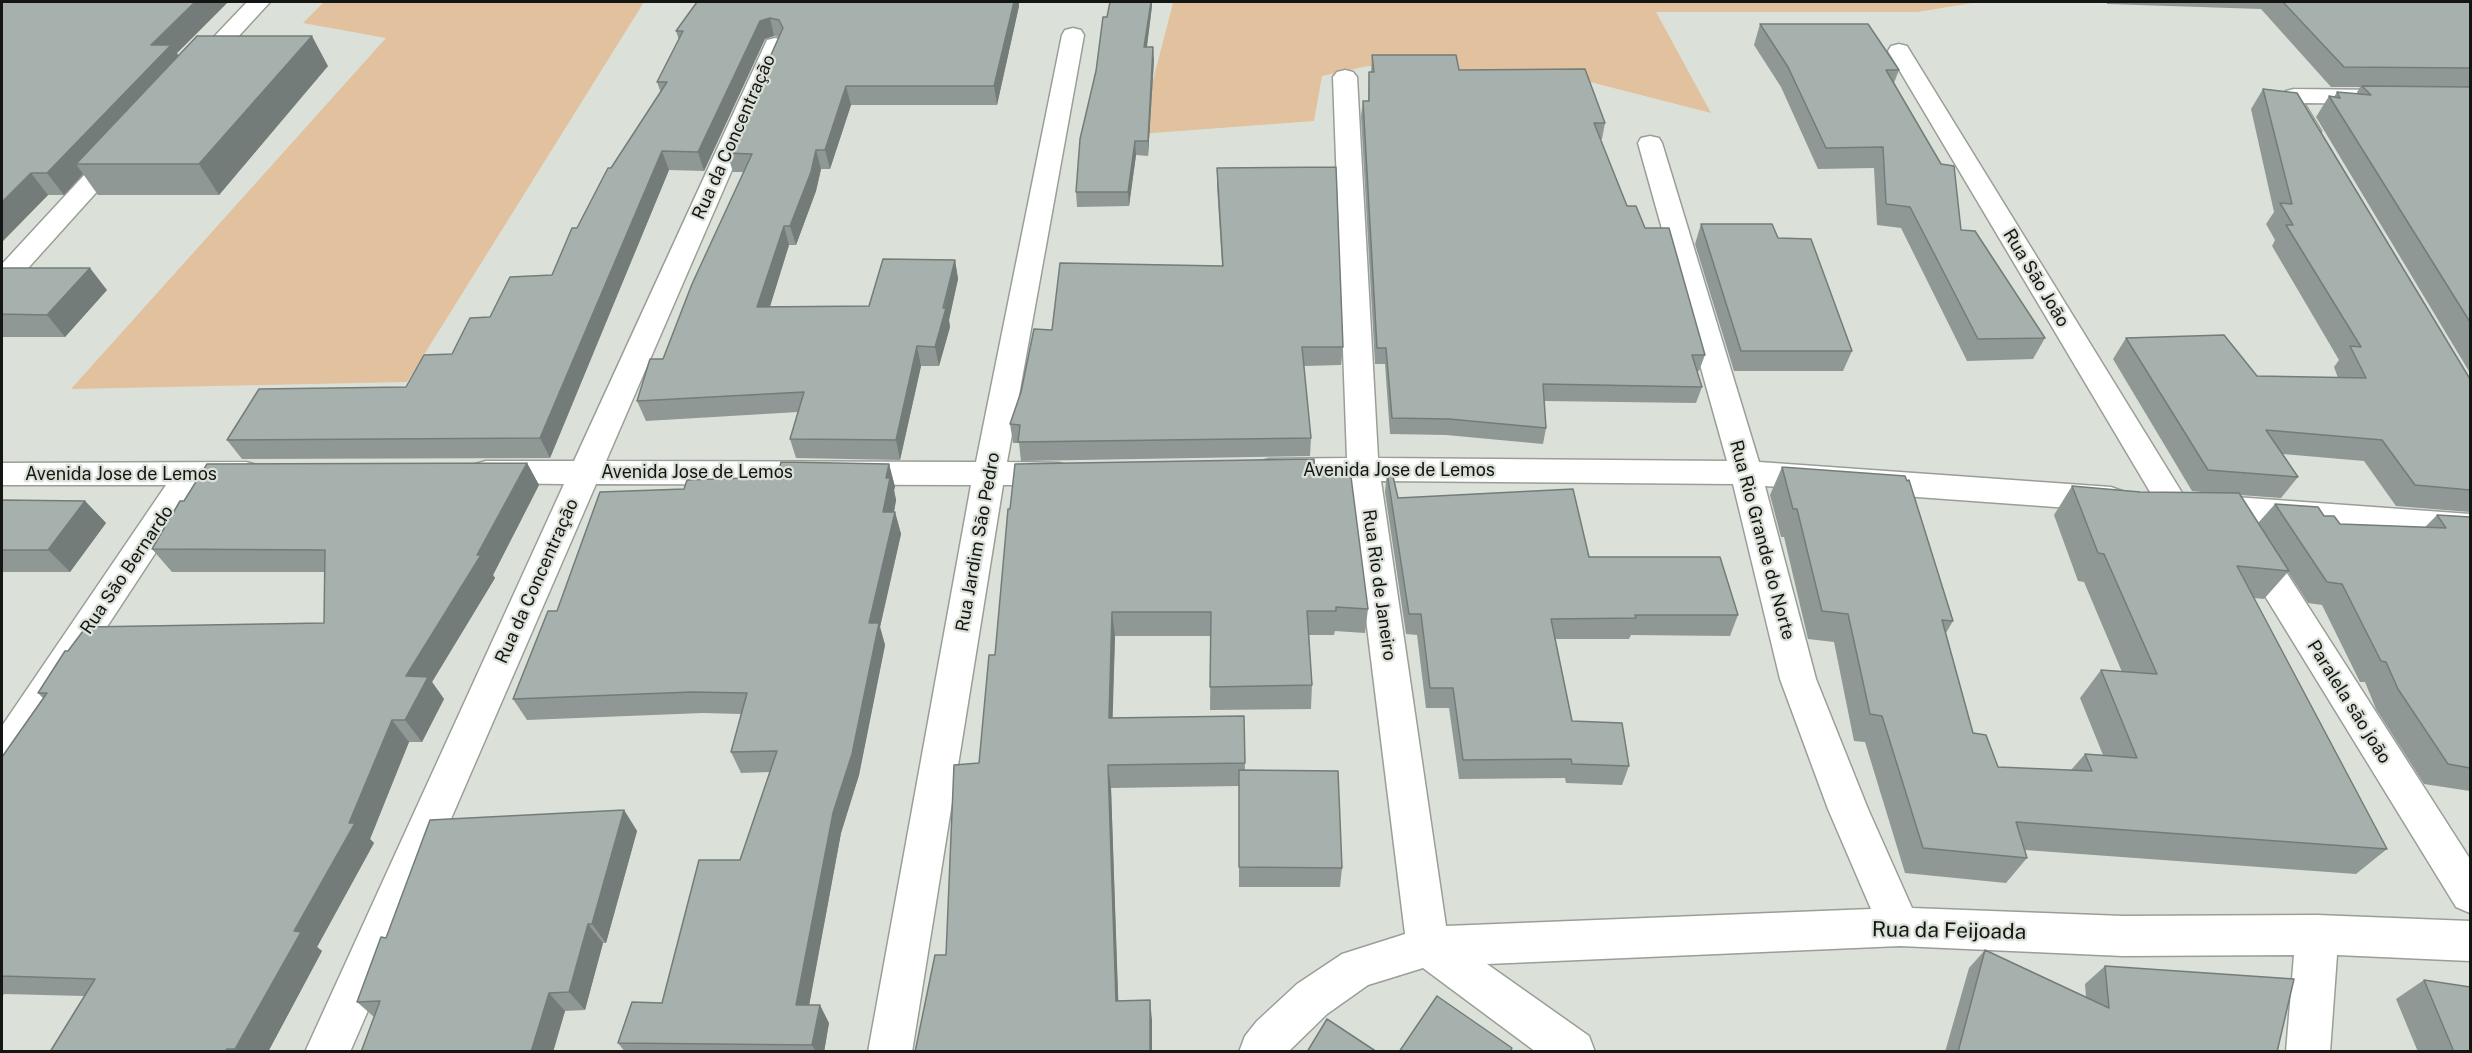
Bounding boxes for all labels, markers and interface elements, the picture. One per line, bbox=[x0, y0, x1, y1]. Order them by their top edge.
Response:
street label: Rua da Concentração bbox=[688, 51, 780, 223]
street label: Rua São João bbox=[1998, 225, 2074, 331]
street label: Rua Rio Grande do Norte bbox=[1725, 438, 1799, 642]
street label: Rua Jardim São Pedro bbox=[952, 451, 1004, 633]
street label: Avenida Jose de Lemos bbox=[1303, 459, 1495, 481]
street label: Avenida Jose de Lemos bbox=[601, 461, 793, 483]
street label: Avenida Jose de Lemos bbox=[25, 463, 217, 485]
street label: Rua da Concentração bbox=[491, 495, 583, 667]
street label: Rua São Bernardo bbox=[76, 501, 178, 639]
street label: Rua Rio de Janeiro bbox=[1358, 508, 1400, 662]
street label: Paralela são joão bbox=[2302, 636, 2396, 768]
street label: Rua da Feijoada bbox=[1872, 917, 2026, 945]

